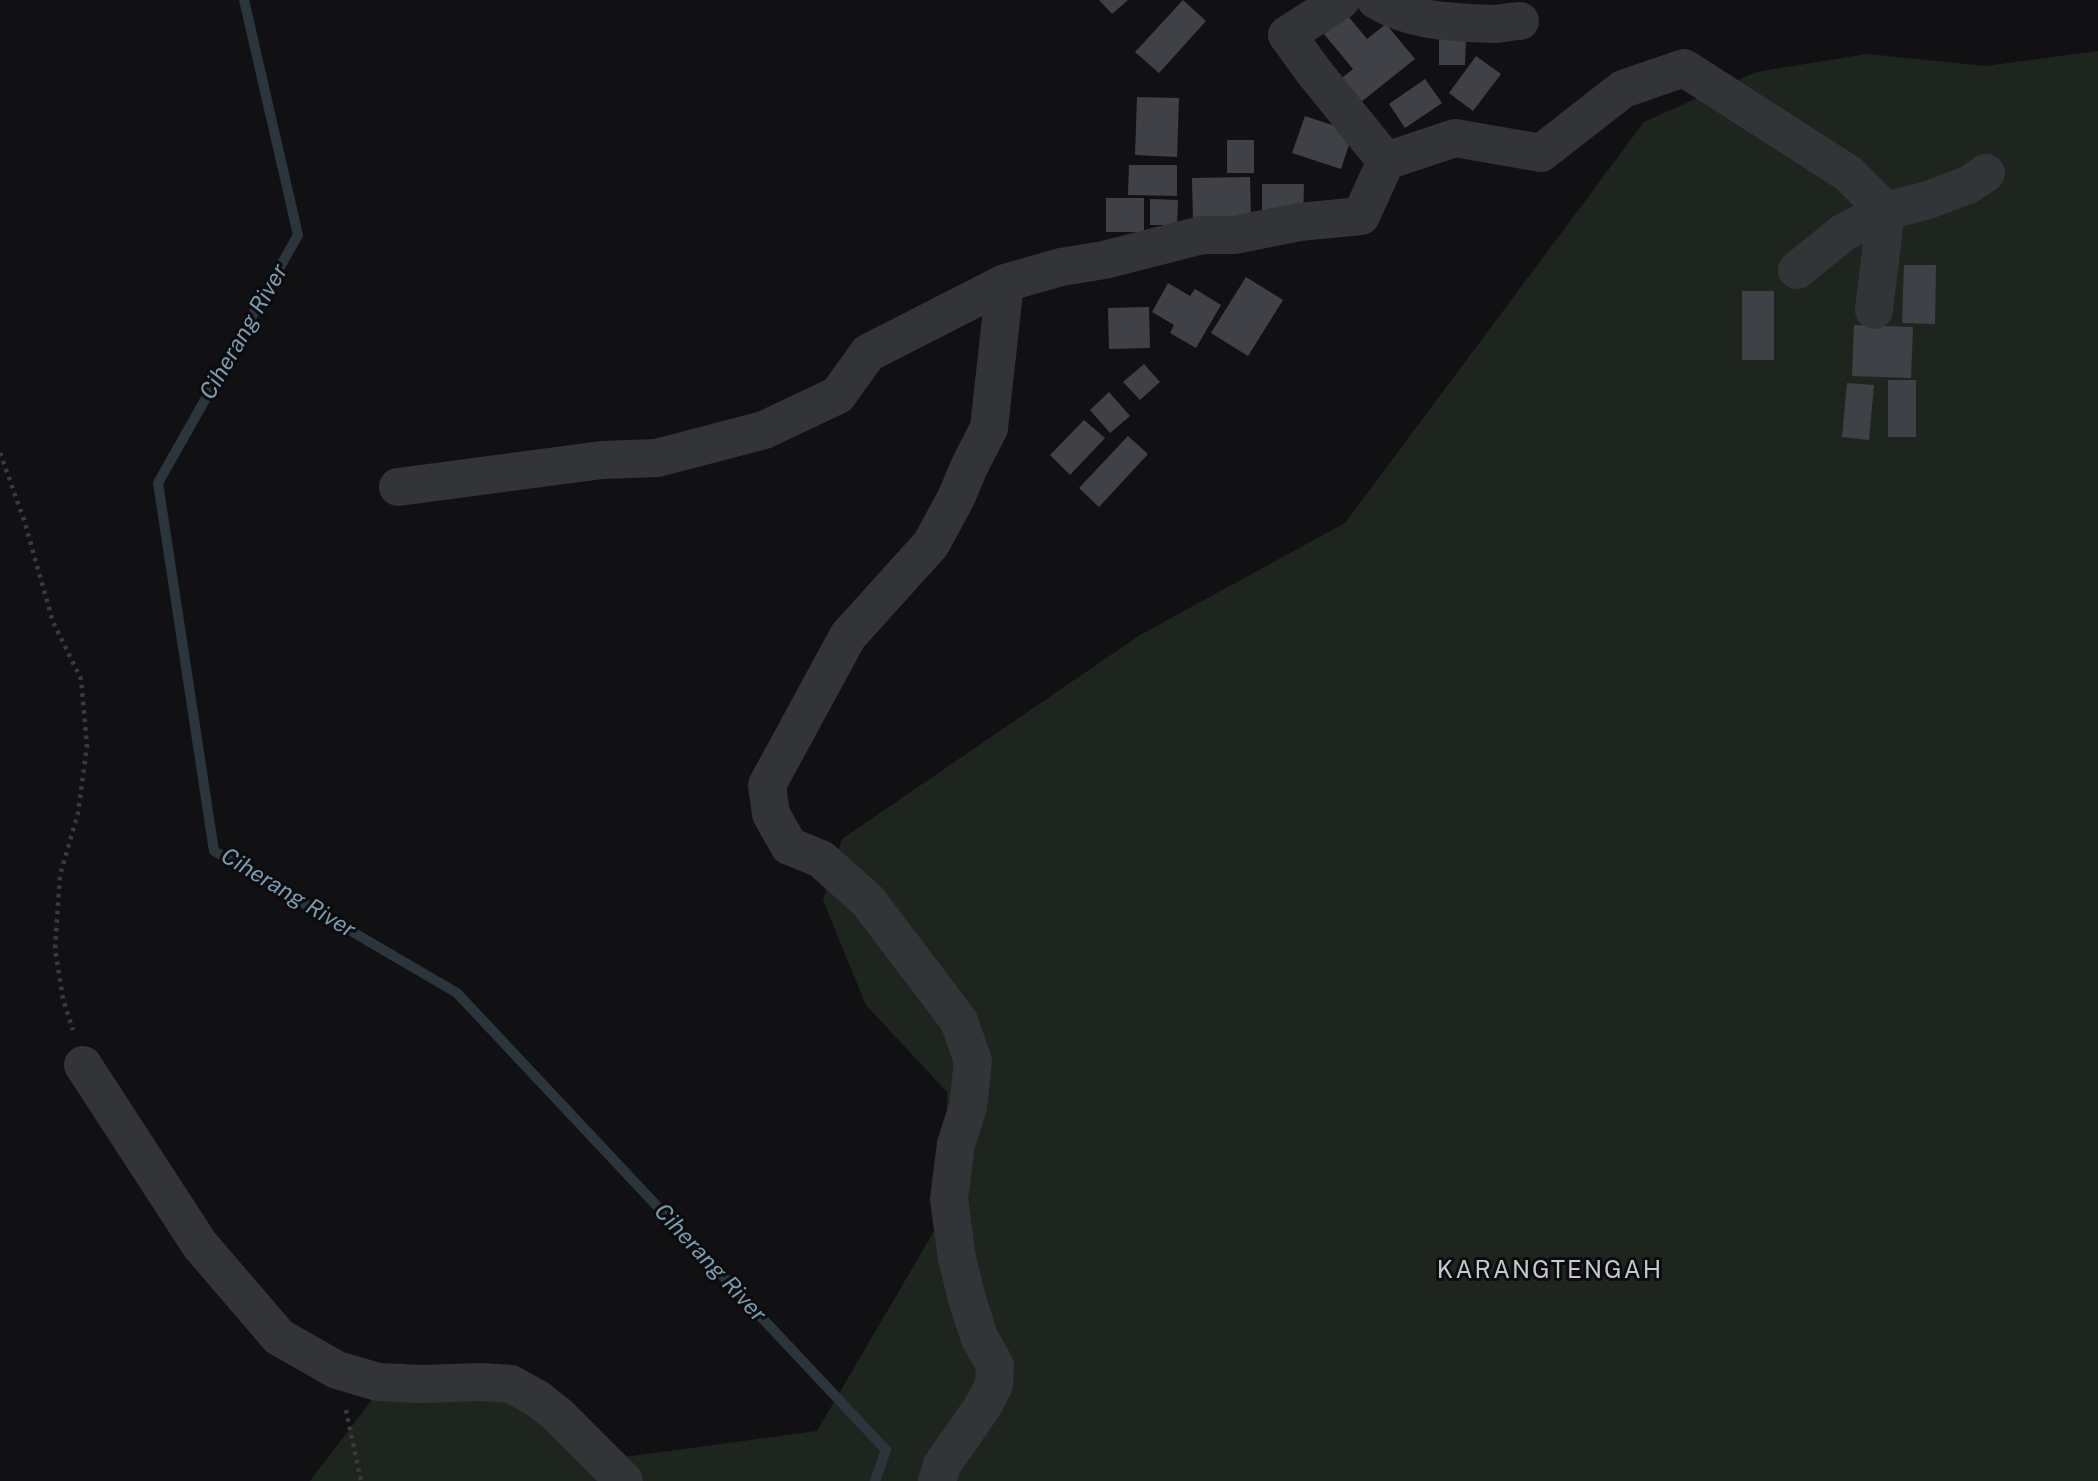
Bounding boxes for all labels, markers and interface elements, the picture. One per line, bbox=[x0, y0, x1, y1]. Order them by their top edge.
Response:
water label: Ciherang River bbox=[194, 259, 294, 405]
water label: Ciherang River bbox=[216, 842, 360, 944]
water label: Ciherang River bbox=[648, 1198, 772, 1328]
district label: KARANGTENGAH bbox=[1438, 1257, 1662, 1285]

